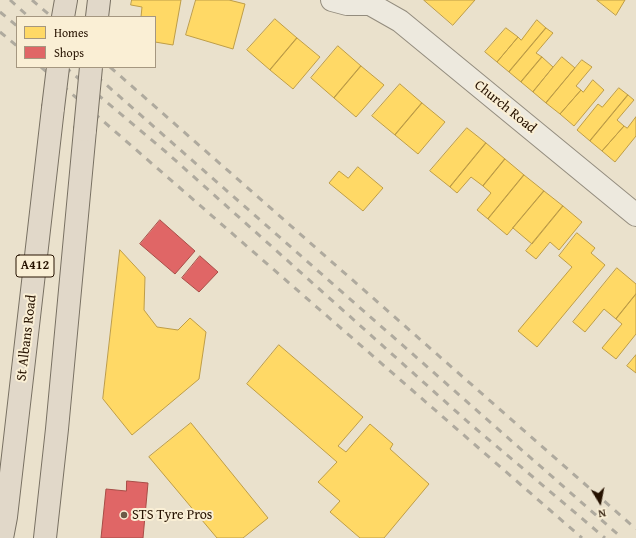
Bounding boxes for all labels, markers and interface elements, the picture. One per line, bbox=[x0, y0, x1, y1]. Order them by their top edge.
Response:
legend bbox=[16, 16, 156, 68]
text: Homes bbox=[54, 24, 88, 41]
text: Shops bbox=[54, 44, 84, 61]
street label: Church Road bbox=[471, 77, 539, 137]
road number: A412 bbox=[16, 255, 54, 277]
street label: St Albans Road bbox=[13, 294, 41, 382]
north arrow bbox=[580, 482, 620, 522]
text: N bbox=[597, 505, 607, 522]
place label: STS Tyre Pros bbox=[132, 507, 212, 523]
marker: STS Tyre Pros bbox=[119, 510, 129, 520]

